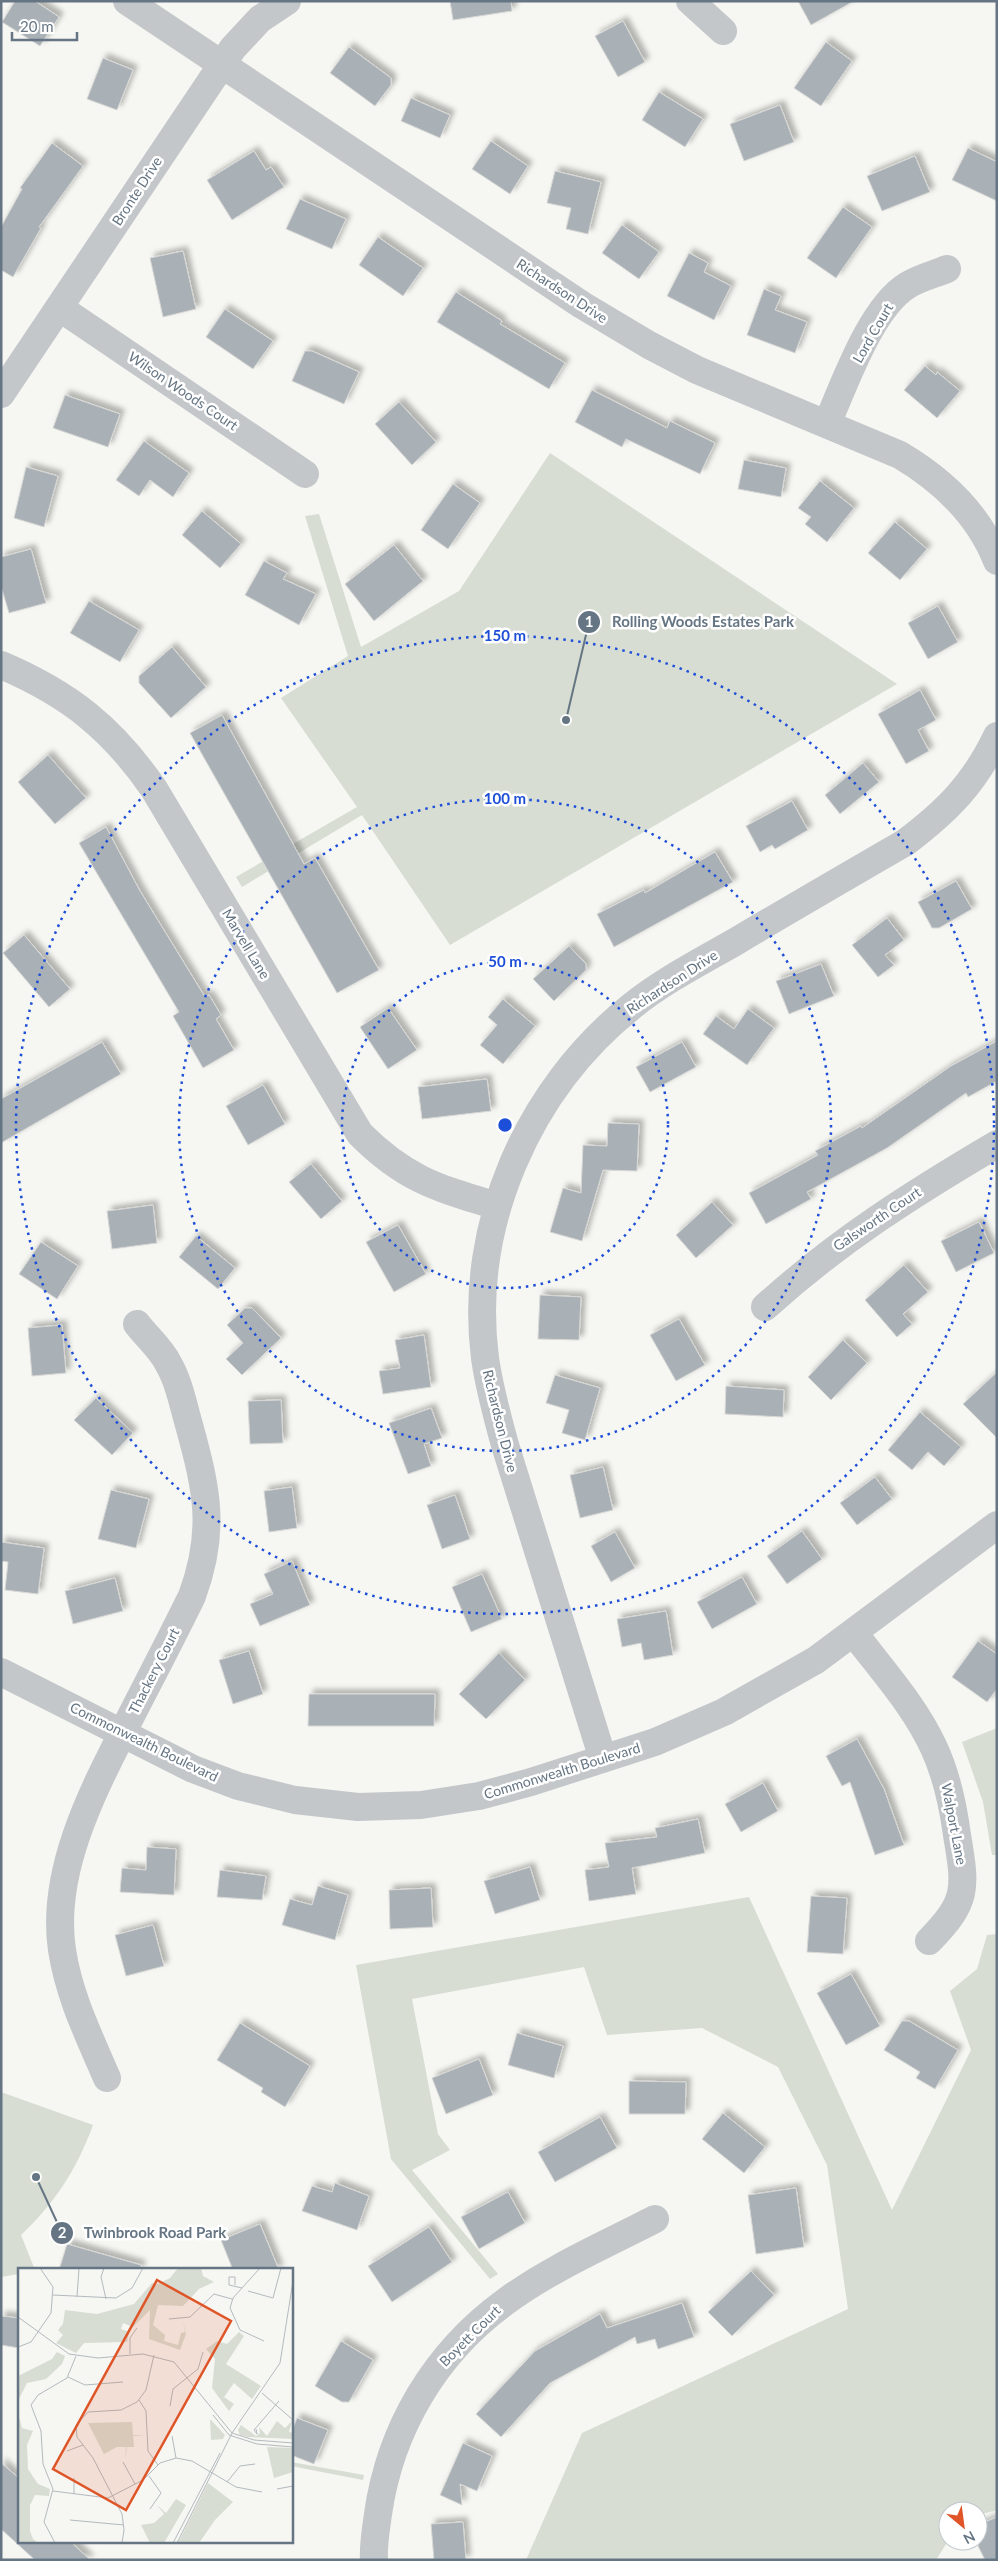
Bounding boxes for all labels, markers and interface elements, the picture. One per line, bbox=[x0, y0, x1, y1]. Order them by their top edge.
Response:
scale bar bbox=[12, 10, 78, 42]
text: 20 m bbox=[20, 17, 54, 35]
street label: Bronte Drive bbox=[108, 153, 165, 228]
street label: Richardson Drive bbox=[514, 255, 611, 326]
street label: Lord Court bbox=[849, 300, 896, 366]
street label: Wilson Woods Court bbox=[125, 348, 241, 434]
callout: Rolling Woods Estates Park bbox=[577, 607, 804, 637]
text: 1 bbox=[585, 612, 593, 630]
text: Rolling Woods Estates Park bbox=[612, 612, 795, 630]
text: 150 m bbox=[484, 626, 526, 644]
text: 100 m bbox=[484, 789, 526, 807]
street label: Marvell Lane bbox=[219, 906, 274, 982]
street label: Richardson Drive bbox=[623, 946, 720, 1017]
text: 50 m bbox=[488, 952, 522, 970]
centre of rings bbox=[496, 1116, 514, 1134]
street label: Galsworth Court bbox=[830, 1183, 924, 1254]
street label: Richardson Drive bbox=[480, 1368, 521, 1474]
street label: Thackery Court bbox=[125, 1625, 183, 1717]
street label: Commonwealth Boulevard bbox=[67, 1698, 221, 1785]
street label: Commonwealth Boulevard bbox=[482, 1739, 642, 1802]
street label: Walport Lane bbox=[938, 1782, 971, 1866]
callout: Twinbrook Road Park bbox=[49, 2218, 237, 2248]
text: 2 bbox=[58, 2223, 67, 2241]
text: Twinbrook Road Park bbox=[84, 2223, 227, 2241]
inset map bbox=[18, 2268, 292, 2544]
street label: Boyett Court bbox=[436, 2302, 504, 2370]
north arrow bbox=[938, 2501, 988, 2551]
text: N bbox=[961, 2528, 978, 2548]

